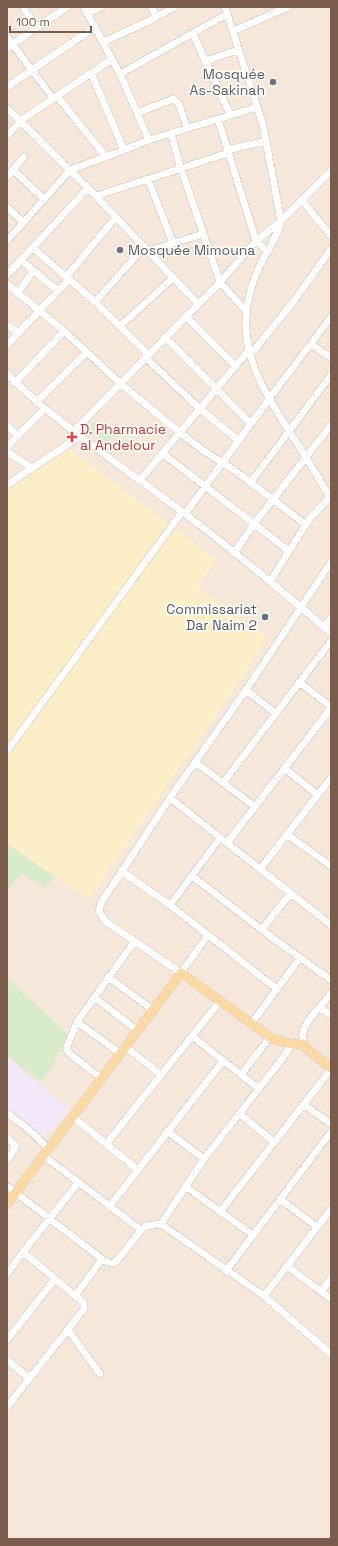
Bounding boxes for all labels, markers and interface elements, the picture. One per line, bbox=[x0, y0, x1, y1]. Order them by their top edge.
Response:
scale bar bbox=[10, 8, 91, 34]
text: 100 m bbox=[16, 14, 50, 30]
place label: Mosquée As-Sakinah bbox=[190, 65, 265, 99]
marker: Mosquée As-Sakinah bbox=[268, 77, 278, 87]
place label: Mosquée Mimouna bbox=[128, 241, 255, 259]
marker: Mosquée Mimouna bbox=[115, 245, 125, 255]
place label: D. Pharmacie al Andelour bbox=[80, 420, 166, 454]
marker: D. Pharmacie al Andelour bbox=[67, 432, 77, 442]
place label: Commissariat Dar Naim 2 bbox=[166, 600, 257, 634]
marker: Commissariat Dar Naim 2 bbox=[260, 612, 270, 622]

